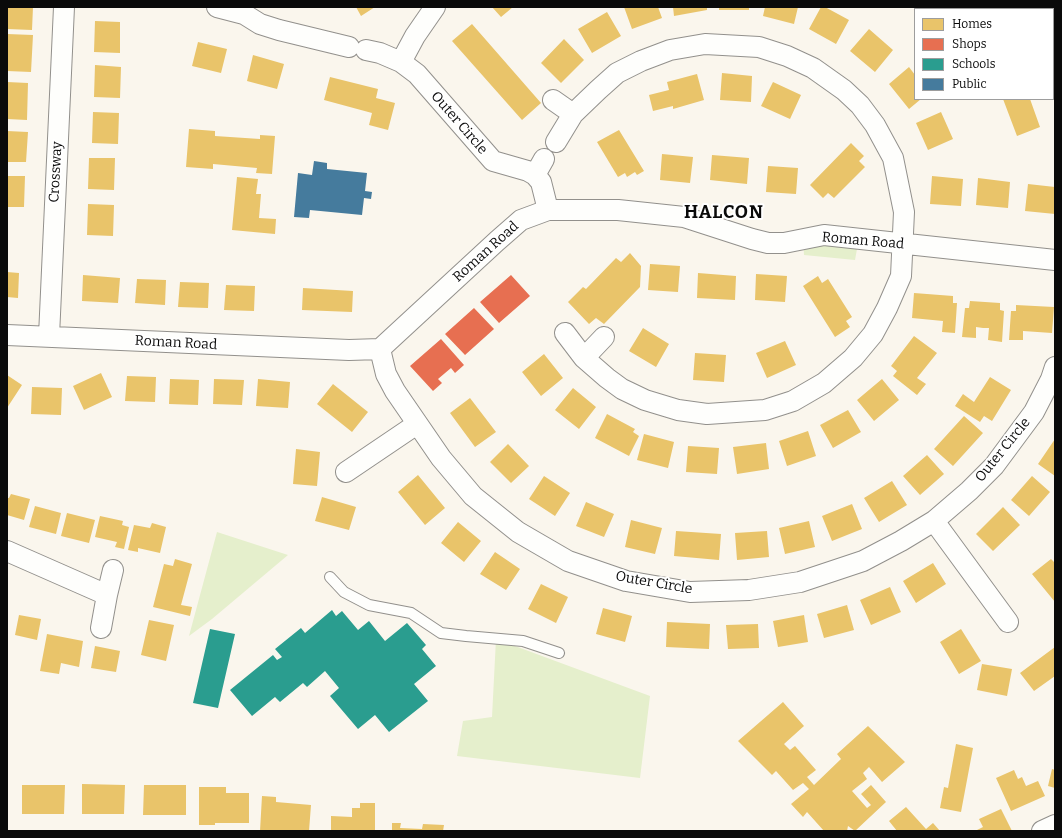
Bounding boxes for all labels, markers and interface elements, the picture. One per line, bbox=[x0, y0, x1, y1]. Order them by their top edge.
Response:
legend bbox=[914, 8, 1054, 100]
text: Homes bbox=[952, 17, 992, 31]
text: Shops bbox=[952, 37, 986, 51]
text: Schools bbox=[952, 57, 995, 71]
text: Public bbox=[952, 77, 987, 91]
street label: Outer Circle bbox=[427, 88, 491, 158]
street label: Crossway bbox=[46, 141, 66, 203]
district label: HALCON bbox=[684, 202, 764, 224]
street label: Roman Road bbox=[450, 218, 522, 286]
street label: Roman Road bbox=[821, 229, 905, 253]
street label: Roman Road bbox=[134, 332, 218, 354]
street label: Outer Circle bbox=[972, 414, 1034, 486]
street label: Outer Circle bbox=[614, 568, 694, 598]

